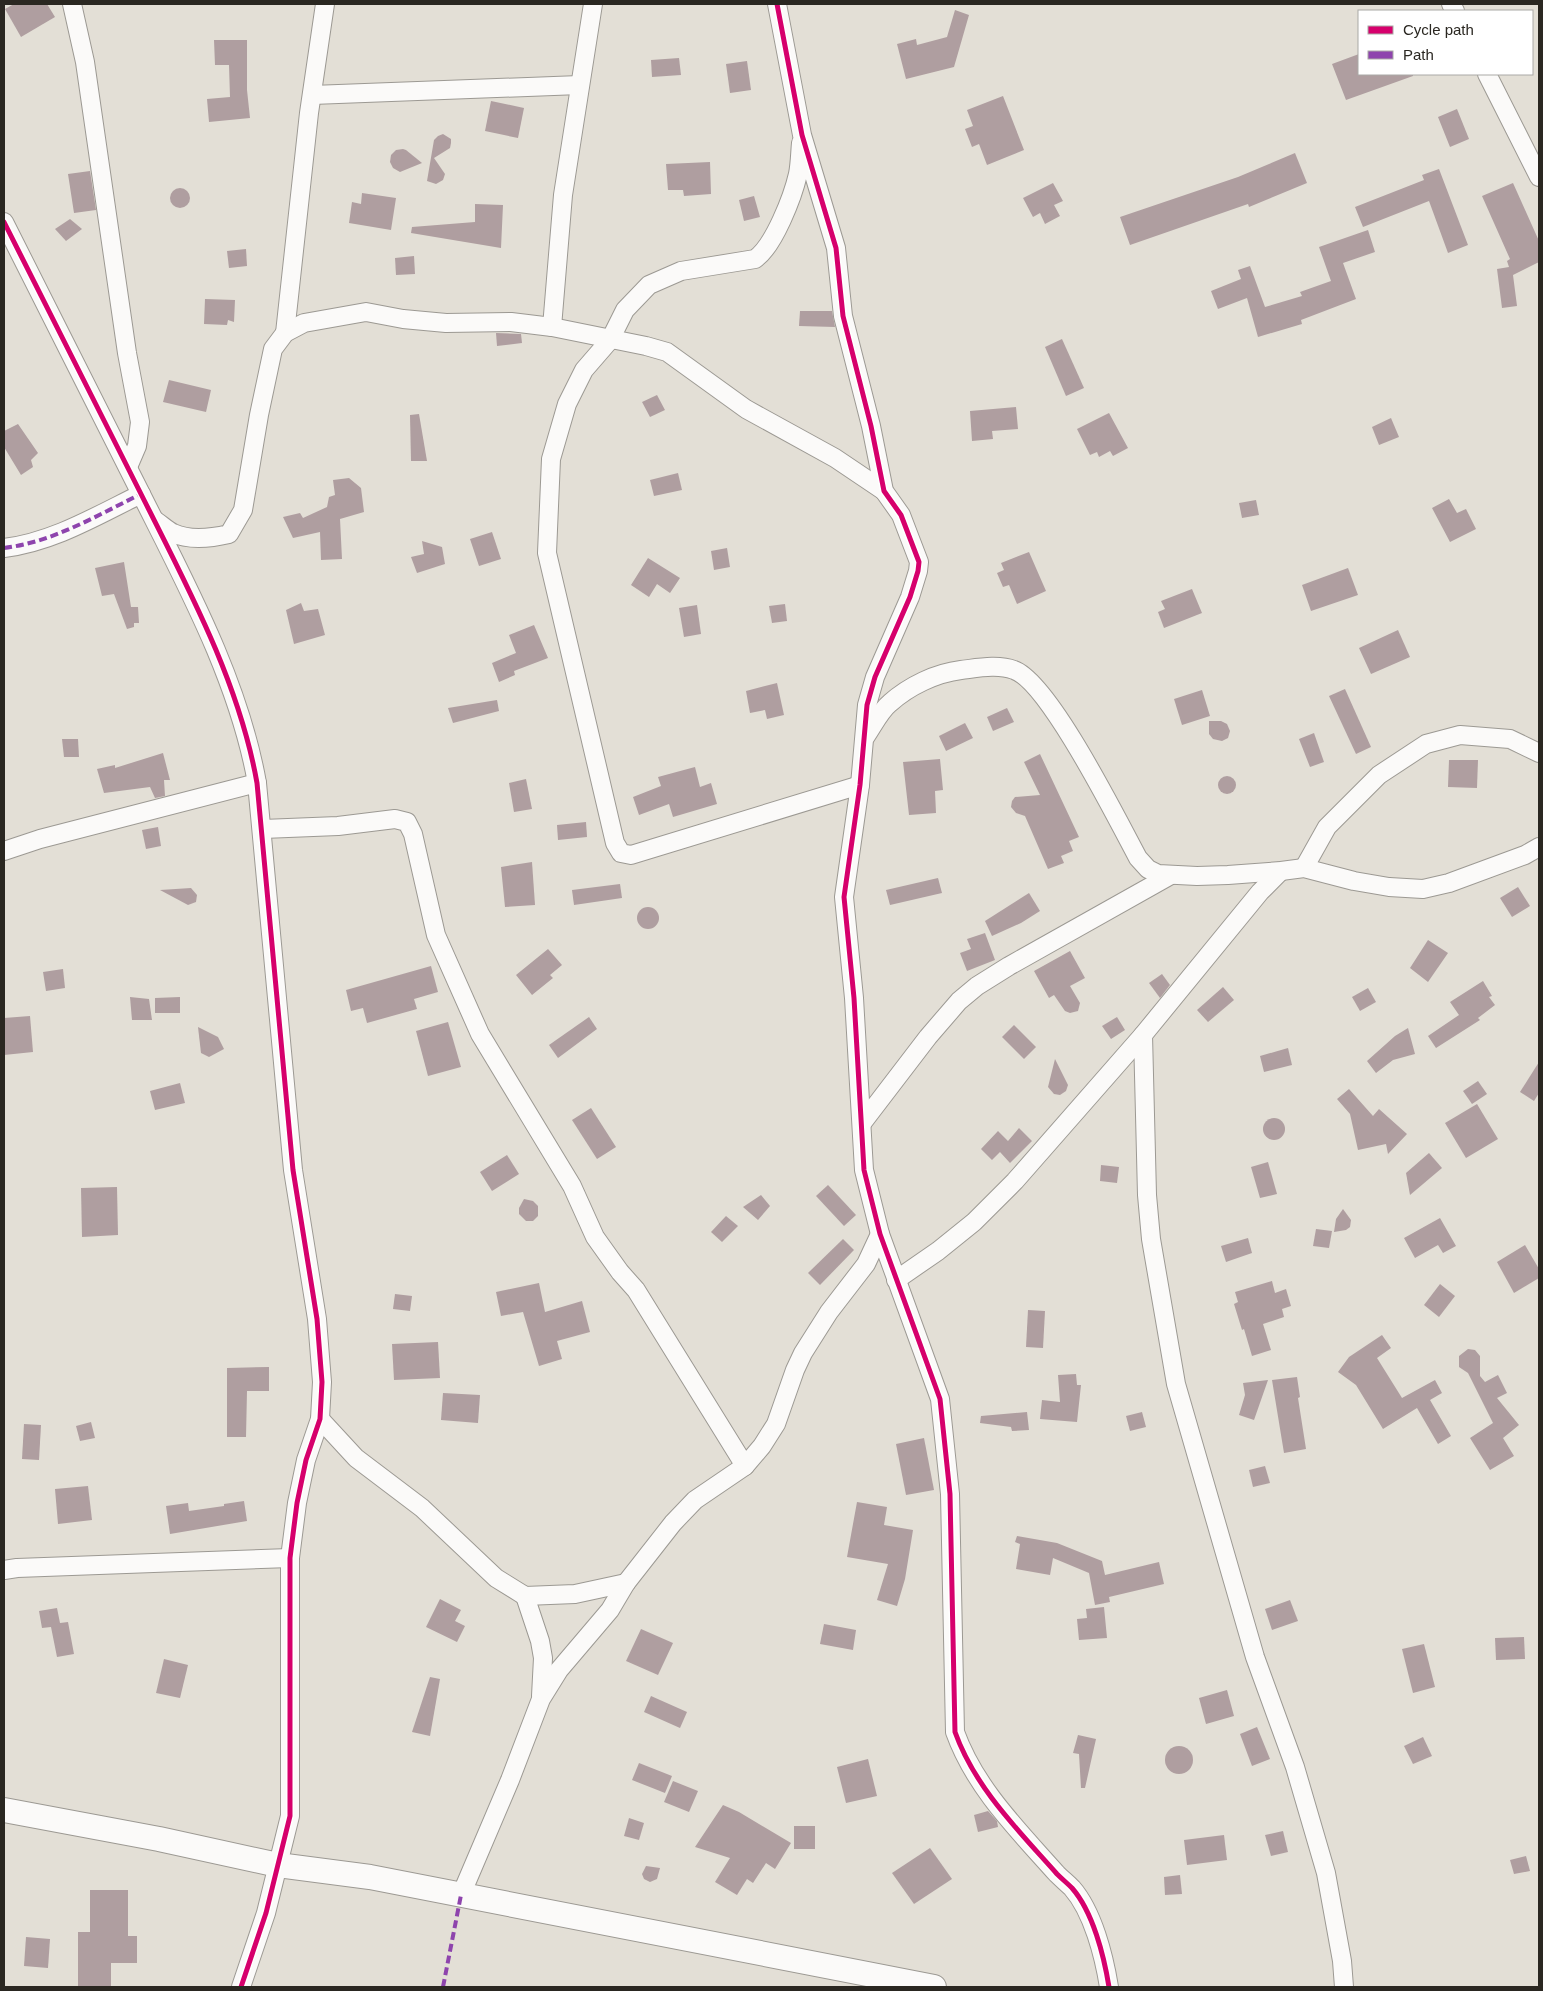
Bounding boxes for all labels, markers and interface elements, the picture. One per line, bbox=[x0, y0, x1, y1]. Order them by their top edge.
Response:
legend bbox=[1358, 10, 1533, 75]
text: Cycle path bbox=[1403, 21, 1474, 38]
text: Path bbox=[1403, 46, 1434, 63]

